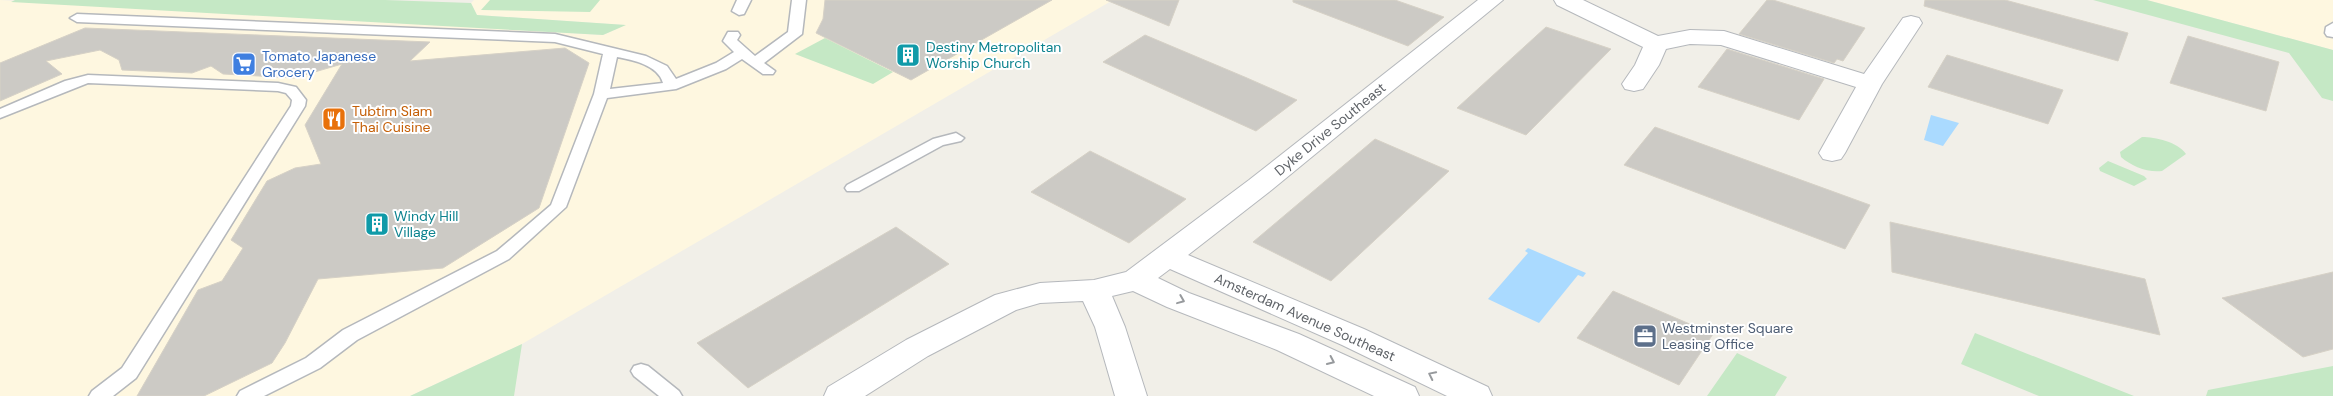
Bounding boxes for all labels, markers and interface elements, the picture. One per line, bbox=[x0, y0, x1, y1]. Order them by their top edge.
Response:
place label: Destiny Metropolitan Worship Church bbox=[926, 38, 1061, 72]
building icon: Destiny Metropolitan Worship Church bbox=[895, 42, 921, 68]
place label: Tomato Japanese Grocery bbox=[262, 47, 376, 81]
supermarket icon: Tomato Japanese Grocery bbox=[231, 51, 257, 77]
street label: Dyke Drive Southeast bbox=[1271, 78, 1389, 180]
place label: Tubtim Siam Thai Cuisine bbox=[352, 102, 432, 136]
restaurant icon: Tubtim Siam Thai Cuisine bbox=[321, 106, 347, 132]
place label: Windy Hill Village bbox=[394, 207, 458, 241]
building icon: Windy Hill Village bbox=[364, 211, 390, 237]
street label: Amsterdam Avenue Southeast bbox=[1212, 269, 1398, 365]
one-way arrow bbox=[1176, 294, 1185, 305]
place label: Westminster Square Leasing Office bbox=[1662, 319, 1793, 353]
office icon: Westminster Square Leasing Office bbox=[1632, 323, 1658, 349]
one-way arrow bbox=[1326, 355, 1335, 366]
one-way arrow bbox=[1428, 371, 1437, 381]

